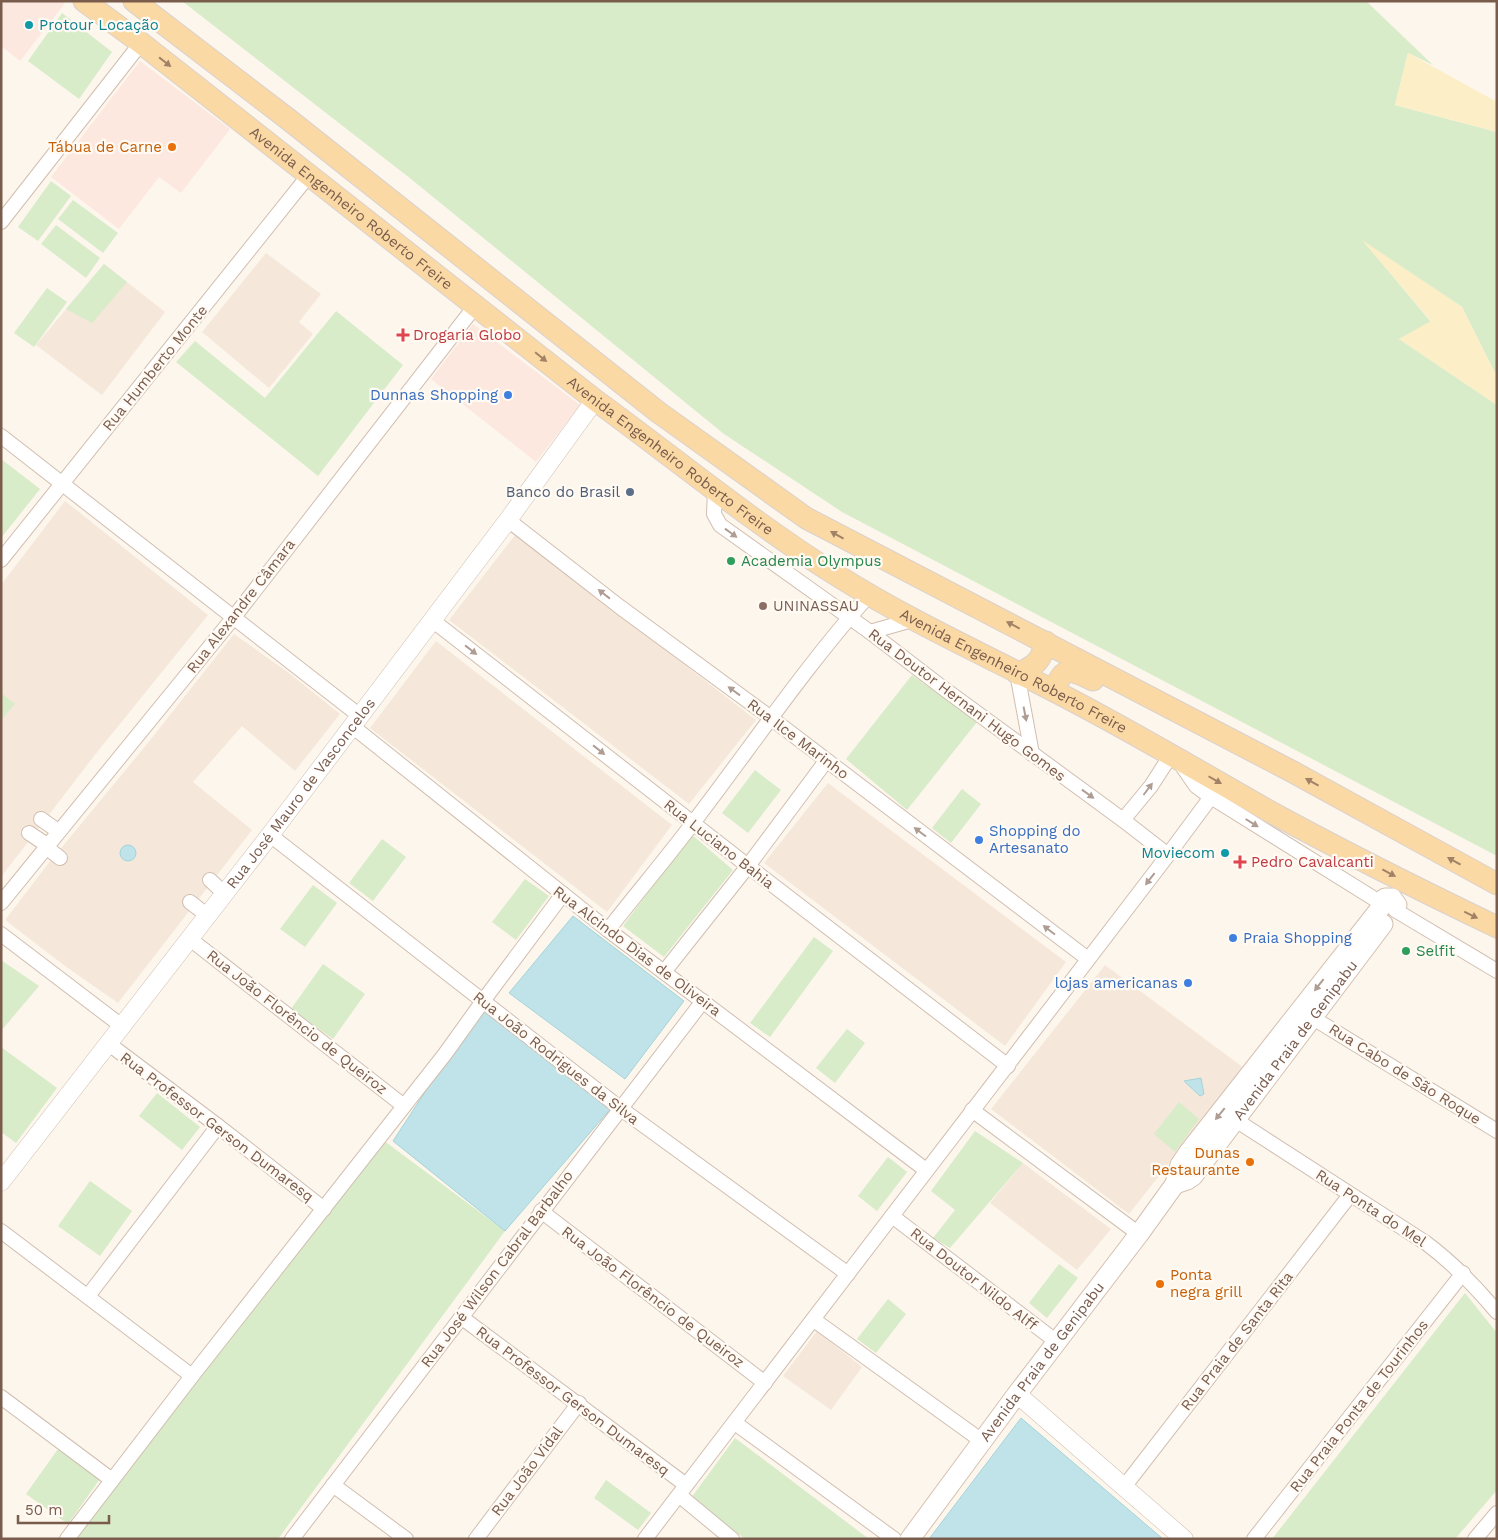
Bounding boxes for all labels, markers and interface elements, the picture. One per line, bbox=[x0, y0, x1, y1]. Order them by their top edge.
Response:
place label: Protour Locação bbox=[39, 16, 159, 34]
marker: Protour Locação bbox=[23, 19, 35, 31]
one-way arrow bbox=[158, 56, 171, 67]
street label: Avenida Engenheiro Roberto Freire bbox=[246, 123, 456, 293]
place label: Tábua de Carne bbox=[48, 138, 162, 156]
marker: Tábua de Carne bbox=[166, 141, 178, 153]
street label: Rua Humberto Monte bbox=[99, 301, 211, 435]
place label: Drogaria Globo bbox=[413, 326, 521, 344]
marker: Drogaria Globo bbox=[397, 329, 409, 341]
one-way arrow bbox=[534, 351, 547, 362]
street label: Avenida Engenheiro Roberto Freire bbox=[564, 373, 777, 539]
place label: Dunnas Shopping bbox=[370, 386, 498, 404]
marker: Dunnas Shopping bbox=[502, 389, 514, 401]
place label: Banco do Brasil bbox=[506, 483, 620, 501]
marker: Banco do Brasil bbox=[624, 486, 636, 498]
one-way arrow bbox=[724, 527, 737, 538]
one-way arrow bbox=[830, 531, 845, 539]
street label: Rua Alexandre Câmara bbox=[183, 535, 299, 677]
place label: Academia Olympus bbox=[741, 552, 881, 570]
marker: Academia Olympus bbox=[725, 555, 737, 567]
one-way arrow bbox=[597, 589, 611, 599]
place label: UNINASSAU bbox=[773, 597, 859, 615]
marker: UNINASSAU bbox=[757, 600, 769, 612]
street label: Avenida Engenheiro Roberto Freire bbox=[897, 605, 1130, 737]
one-way arrow bbox=[1006, 621, 1020, 629]
street label: Rua Doutor Hernani Hugo Gomes bbox=[865, 625, 1069, 785]
one-way arrow bbox=[464, 645, 477, 655]
one-way arrow bbox=[728, 686, 741, 696]
street label: Rua José Mauro de Vasconcelos bbox=[223, 694, 379, 892]
street label: Rua Ilce Marinho bbox=[744, 695, 852, 783]
one-way arrow bbox=[1021, 706, 1029, 722]
one-way arrow bbox=[592, 745, 605, 755]
one-way arrow bbox=[1208, 776, 1223, 784]
one-way arrow bbox=[1304, 778, 1319, 786]
one-way arrow bbox=[1143, 783, 1154, 796]
one-way arrow bbox=[1081, 789, 1095, 799]
street label: Rua Luciano Bahia bbox=[660, 795, 778, 893]
one-way arrow bbox=[1245, 818, 1259, 827]
place label: Shopping do Artesanato bbox=[989, 822, 1081, 857]
one-way arrow bbox=[914, 826, 927, 837]
marker: Shopping do Artesanato bbox=[973, 834, 985, 846]
place label: Moviecom bbox=[1141, 844, 1215, 862]
marker: Moviecom bbox=[1219, 847, 1231, 859]
place label: Pedro Cavalcanti bbox=[1251, 853, 1374, 871]
marker: Pedro Cavalcanti bbox=[1233, 855, 1247, 869]
one-way arrow bbox=[1447, 856, 1461, 865]
one-way arrow bbox=[1382, 869, 1397, 877]
one-way arrow bbox=[1144, 872, 1155, 885]
street label: Rua Alcindo Dias de Oliveira bbox=[550, 882, 725, 1020]
one-way arrow bbox=[1464, 911, 1478, 919]
one-way arrow bbox=[1043, 924, 1056, 935]
place label: Praia Shopping bbox=[1243, 929, 1352, 947]
marker: Praia Shopping bbox=[1227, 932, 1239, 944]
place label: Selfit bbox=[1416, 942, 1456, 960]
marker: Selfit bbox=[1400, 945, 1412, 957]
street label: Rua João Florêncio de Queiroz bbox=[203, 946, 391, 1098]
street label: Avenida Praia de Genipabu bbox=[1229, 957, 1361, 1124]
place label: lojas americanas bbox=[1055, 974, 1178, 992]
marker: lojas americanas bbox=[1182, 977, 1194, 989]
one-way arrow bbox=[1313, 978, 1324, 991]
street label: Rua João Rodrigues da Silva bbox=[469, 988, 643, 1129]
street label: Rua Cabo de São Roque bbox=[1326, 1020, 1484, 1128]
street label: Rua Professor Gerson Dumaresq bbox=[117, 1048, 317, 1206]
one-way arrow bbox=[1214, 1107, 1225, 1120]
place label: Dunas Restaurante bbox=[1151, 1144, 1240, 1179]
marker: Dunas Restaurante bbox=[1244, 1156, 1256, 1168]
street label: Rua Ponta do Mel bbox=[1312, 1165, 1430, 1251]
street label: Rua José Wilson Cabral Barbalho bbox=[417, 1167, 577, 1371]
street label: Rua João Florêncio de Queiroz bbox=[558, 1222, 748, 1372]
street label: Rua Doutor Nildo Alff bbox=[907, 1224, 1041, 1334]
place label: Ponta negra grill bbox=[1170, 1266, 1243, 1301]
street label: Rua Praia de Santa Rita bbox=[1177, 1267, 1297, 1414]
street label: Avenida Praia de Genipabu bbox=[976, 1278, 1108, 1445]
marker: Ponta negra grill bbox=[1154, 1278, 1166, 1290]
street label: Rua Praia Ponta de Tourinhos bbox=[1286, 1316, 1432, 1496]
street label: Rua Professor Gerson Dumaresq bbox=[473, 1322, 673, 1480]
street label: Rua João Vidal bbox=[487, 1422, 567, 1519]
scale bar bbox=[18, 1492, 109, 1524]
text: 50 m bbox=[25, 1501, 62, 1519]

